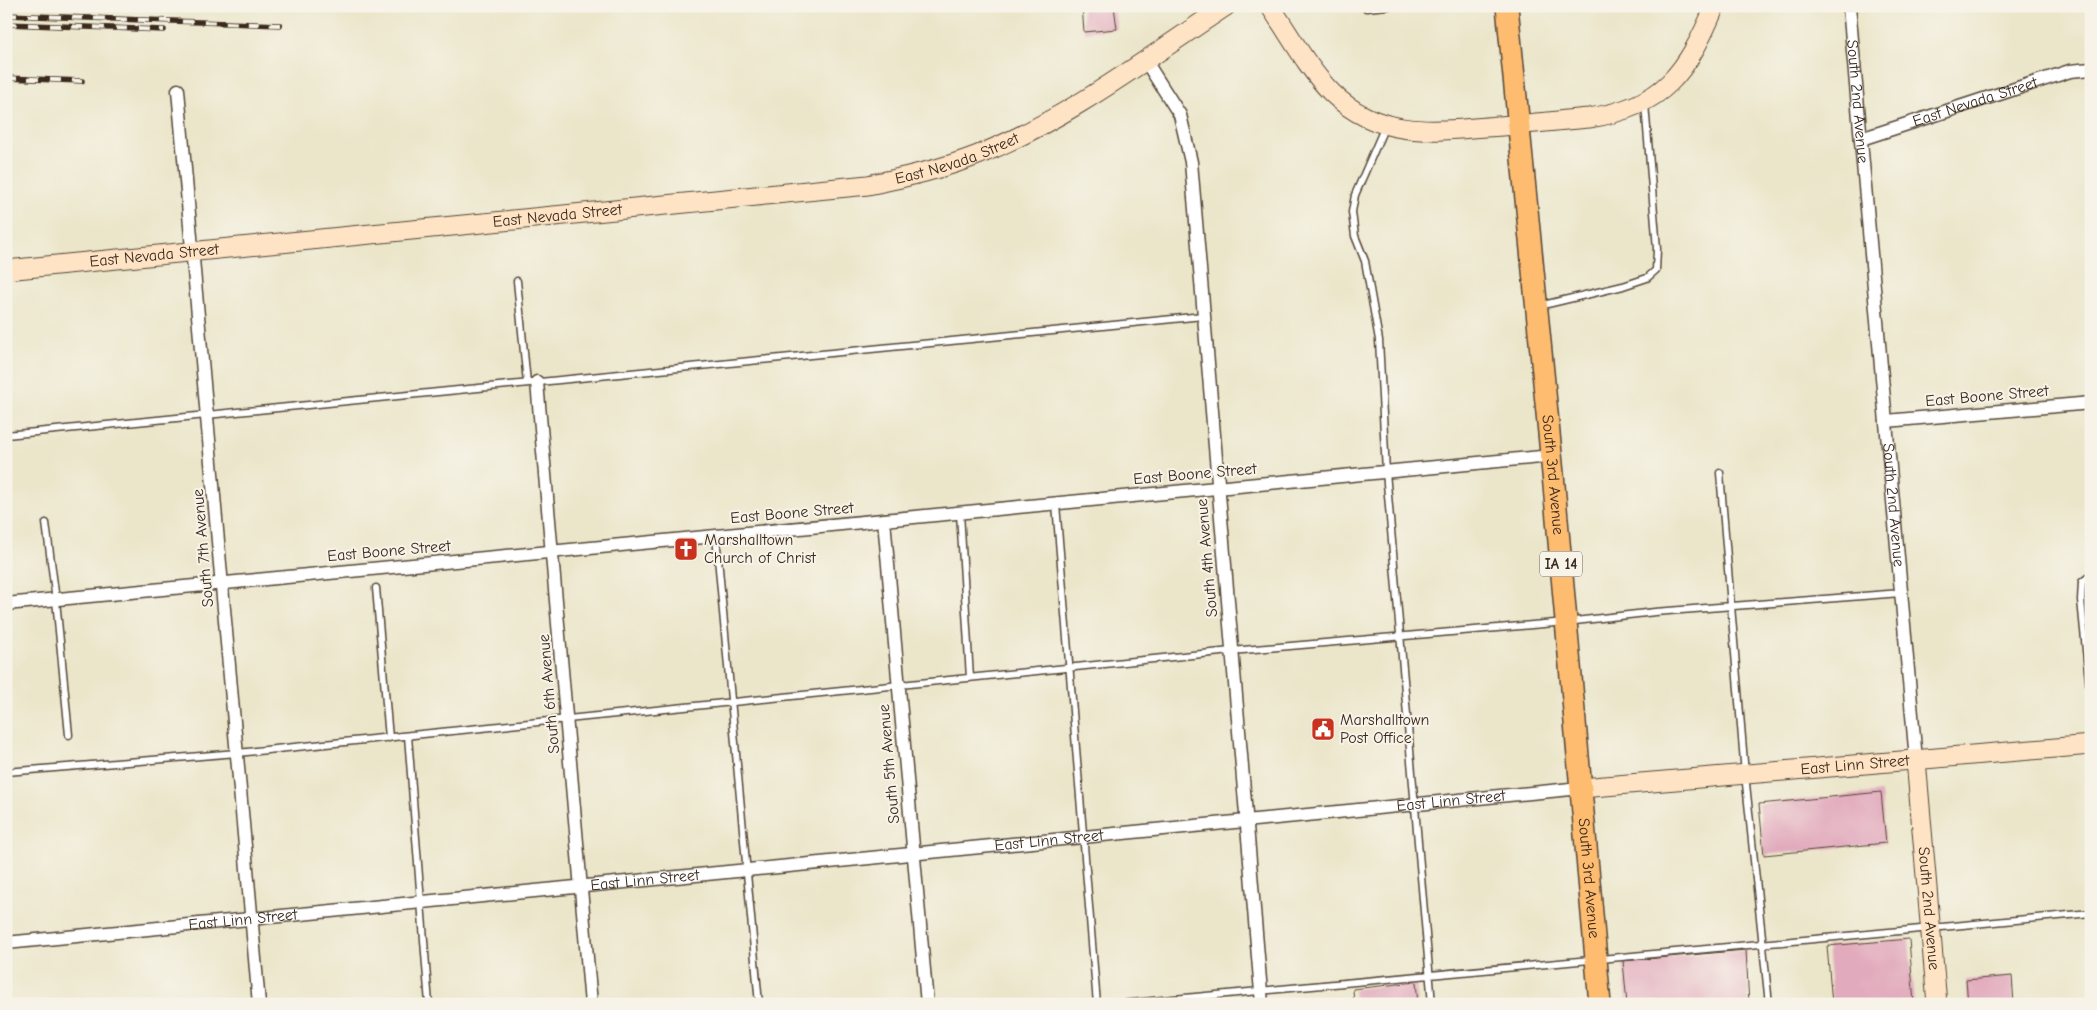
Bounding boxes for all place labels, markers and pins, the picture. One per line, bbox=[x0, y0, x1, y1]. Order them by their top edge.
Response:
place label: Marshalltown Church of Christ bbox=[704, 531, 816, 567]
church icon: Marshalltown Church of Christ bbox=[673, 536, 699, 562]
place label: Marshalltown Post Office bbox=[1340, 711, 1429, 747]
public building icon: Marshalltown Post Office bbox=[1310, 716, 1336, 742]

